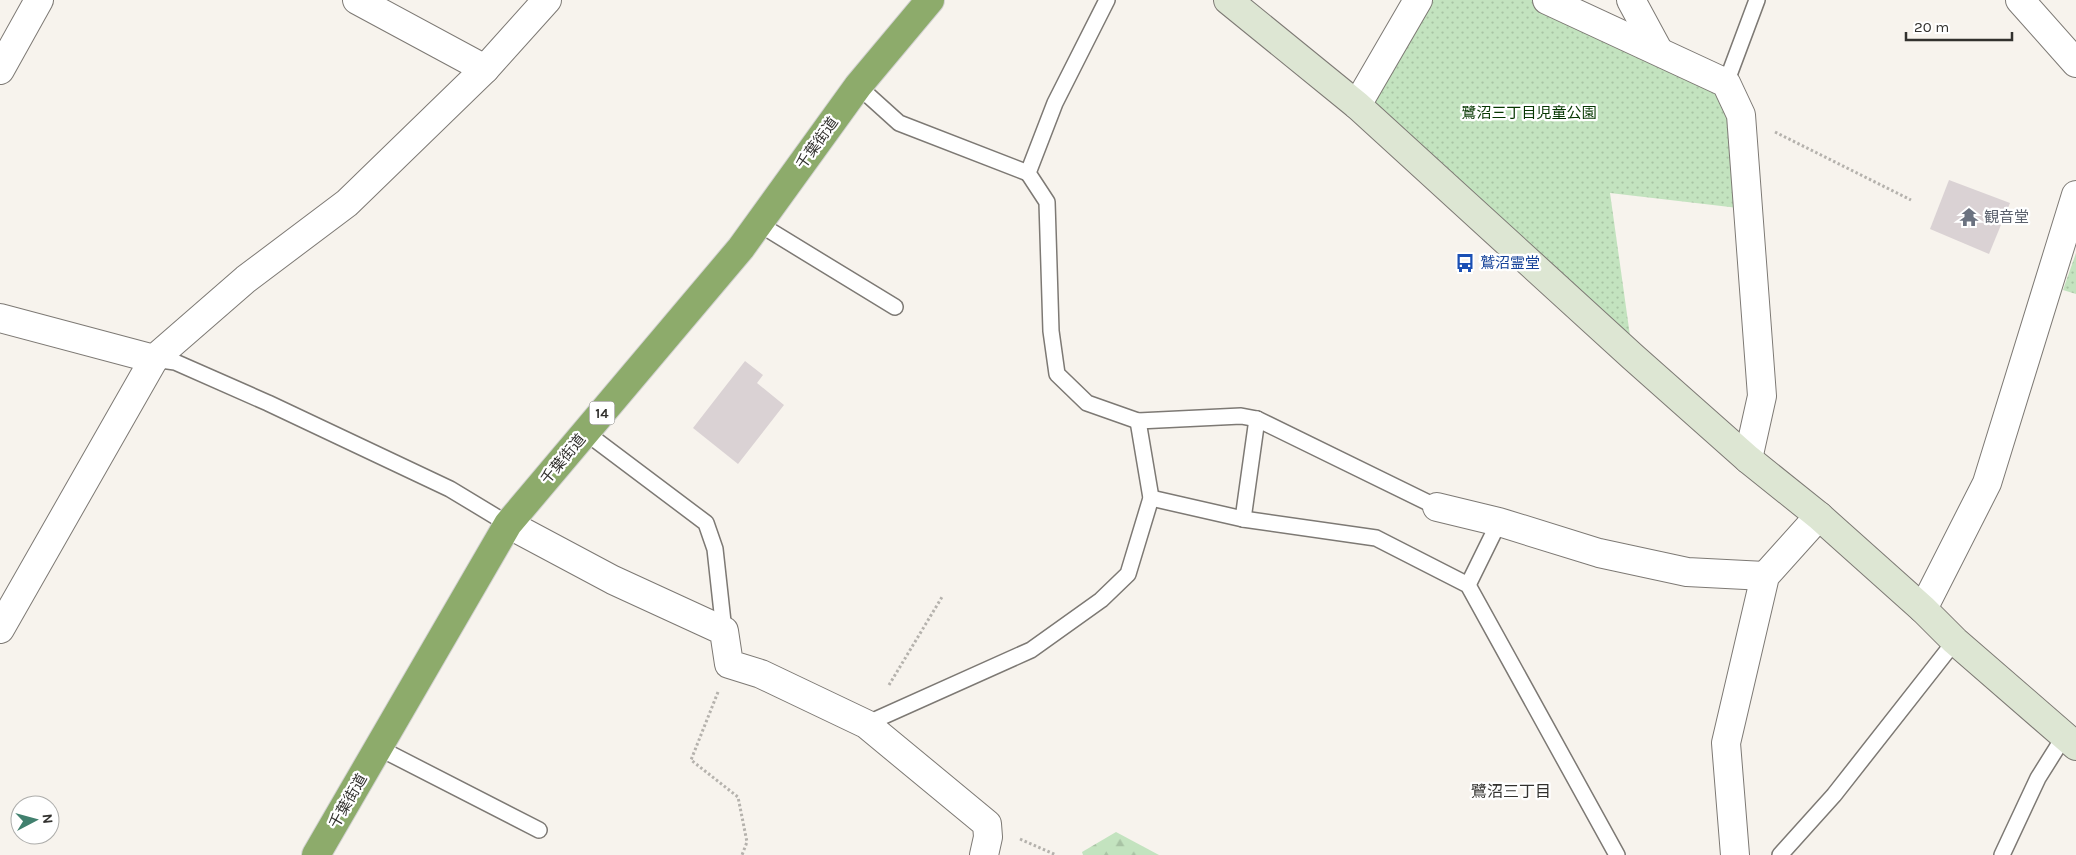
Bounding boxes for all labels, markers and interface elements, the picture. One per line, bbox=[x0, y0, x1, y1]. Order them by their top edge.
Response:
scale bar bbox=[1906, 10, 2012, 42]
text: 20 m bbox=[1914, 18, 1949, 36]
park label: 鷺沼三丁目児童公園 bbox=[1461, 104, 1597, 122]
street label: 千葉街道 bbox=[792, 113, 842, 173]
temple icon: 観音堂 bbox=[1958, 206, 1980, 228]
place label: 観音堂 bbox=[1984, 208, 2029, 226]
bus stop icon: 鷲沼霊堂 bbox=[1454, 252, 1476, 274]
place label: 鷲沼霊堂 bbox=[1480, 254, 1540, 272]
road number: 14 bbox=[590, 402, 614, 424]
street label: 千葉街道 bbox=[537, 430, 589, 488]
street label: 千葉街道 bbox=[325, 771, 371, 831]
district label: 鷺沼三丁目 bbox=[1471, 782, 1551, 801]
north arrow bbox=[10, 795, 60, 845]
text: N bbox=[38, 813, 56, 825]

